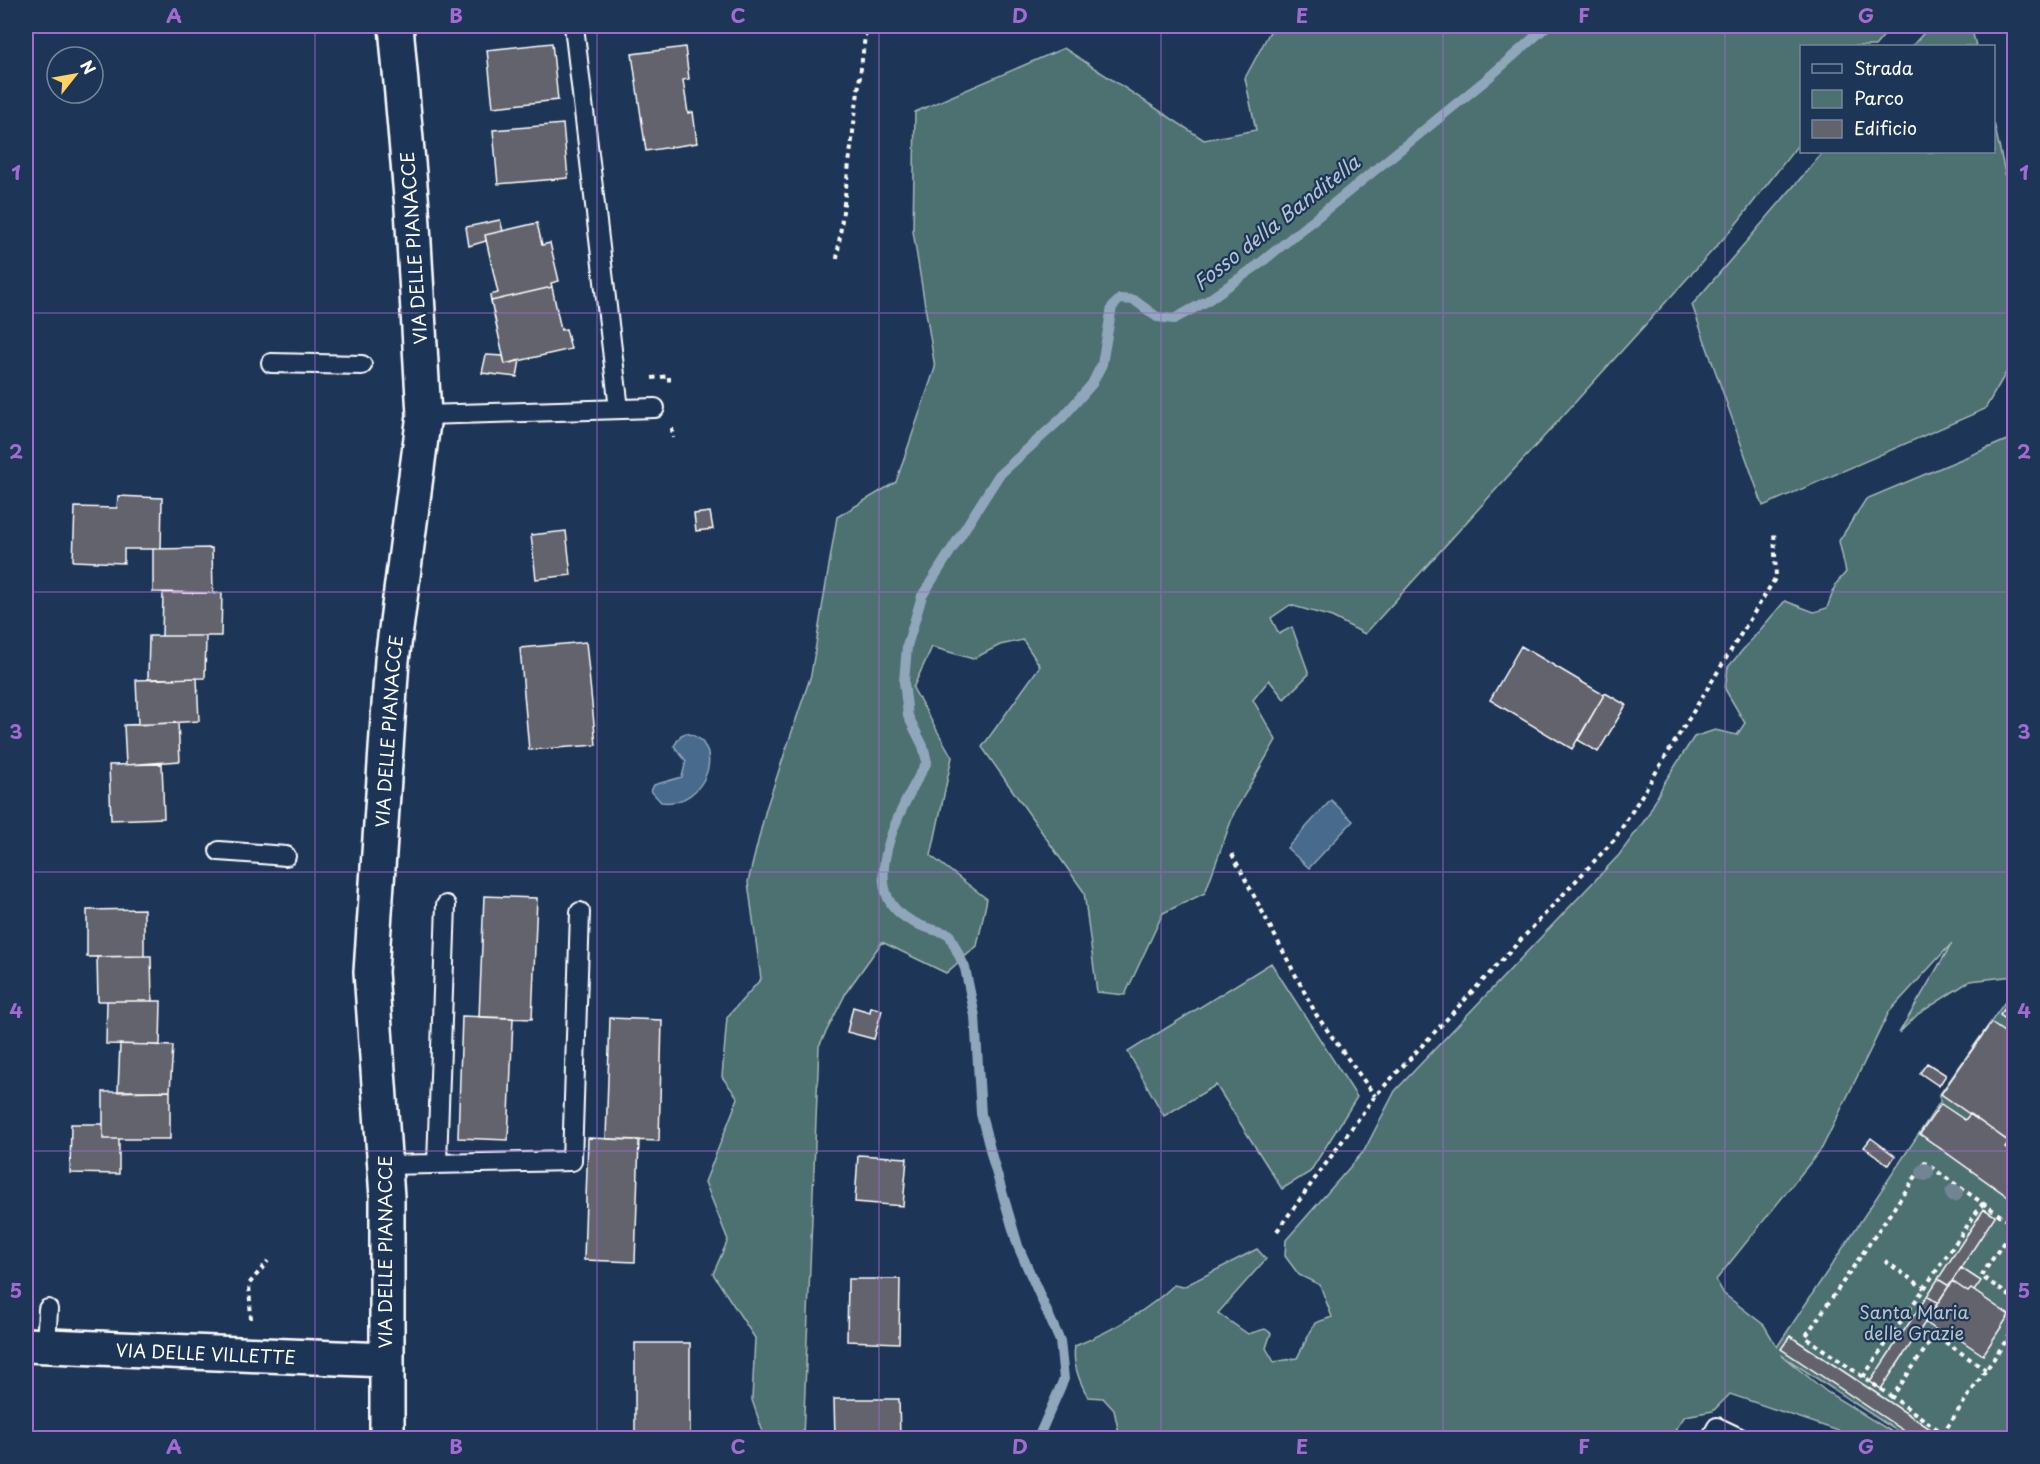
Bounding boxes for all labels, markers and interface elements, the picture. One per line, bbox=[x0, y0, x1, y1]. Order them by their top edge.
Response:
text: A bbox=[166, 0, 182, 30]
text: B bbox=[449, 0, 463, 30]
text: C bbox=[730, 0, 746, 30]
text: D bbox=[1012, 0, 1028, 30]
text: E bbox=[1296, 0, 1308, 30]
text: F bbox=[1578, 0, 1590, 30]
text: G bbox=[1858, 0, 1874, 30]
north arrow bbox=[45, 45, 105, 105]
legend bbox=[1800, 45, 1995, 153]
text: Strada bbox=[1854, 54, 1914, 81]
text: N bbox=[75, 55, 102, 78]
text: Parco bbox=[1854, 84, 1904, 111]
text: Edificio bbox=[1854, 114, 1917, 141]
water label: Fosso della Banditella bbox=[1186, 147, 1366, 297]
street label: VIA DELLE PIANACCE bbox=[393, 151, 433, 345]
text: 1 bbox=[11, 157, 21, 187]
text: 1 bbox=[2019, 157, 2029, 187]
text: 2 bbox=[9, 436, 23, 466]
text: 2 bbox=[2017, 436, 2031, 466]
street label: VIA DELLE PIANACCE bbox=[367, 633, 409, 828]
text: 3 bbox=[9, 716, 23, 746]
text: 3 bbox=[2017, 716, 2031, 746]
text: 4 bbox=[9, 995, 23, 1025]
text: 4 bbox=[2017, 995, 2031, 1025]
street label: VIA DELLE PIANACCE bbox=[371, 1156, 398, 1348]
text: 5 bbox=[10, 1275, 22, 1305]
text: 5 bbox=[2018, 1275, 2030, 1305]
park label: Santa Maria delle Grazie bbox=[1859, 1298, 1969, 1346]
street label: VIA DELLE VILLETTE bbox=[115, 1335, 296, 1370]
text: A bbox=[166, 1431, 182, 1461]
text: B bbox=[449, 1431, 463, 1461]
text: C bbox=[730, 1431, 746, 1461]
text: D bbox=[1012, 1431, 1028, 1461]
text: E bbox=[1296, 1431, 1308, 1461]
text: F bbox=[1578, 1431, 1590, 1461]
text: G bbox=[1858, 1431, 1874, 1461]

